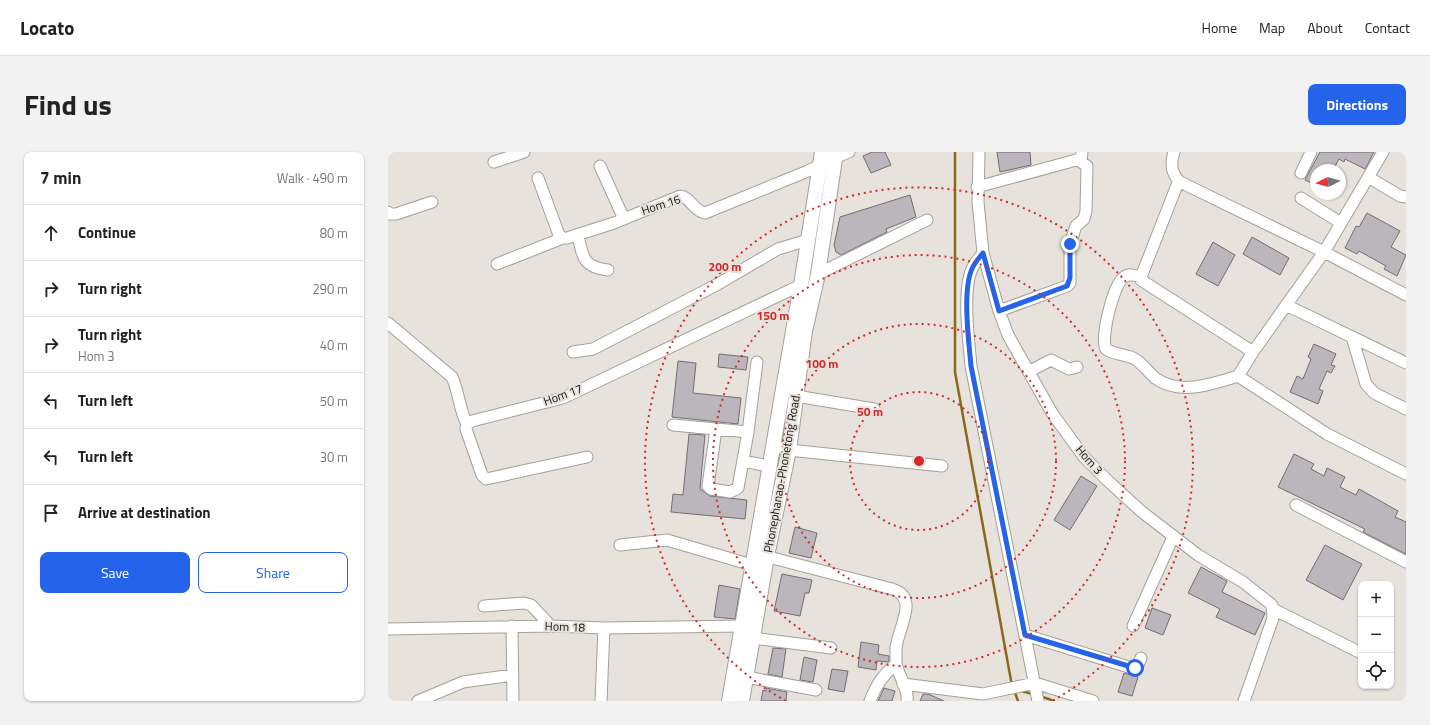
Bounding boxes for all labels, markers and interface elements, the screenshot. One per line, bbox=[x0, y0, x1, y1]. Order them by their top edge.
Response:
text: Locato bbox=[20, 13, 74, 42]
text: Home bbox=[1202, 17, 1237, 38]
text: Map bbox=[1259, 17, 1285, 38]
text: About bbox=[1307, 17, 1343, 38]
text: Contact bbox=[1365, 17, 1410, 38]
text: Find us bbox=[24, 83, 112, 126]
button: Directions bbox=[1308, 84, 1406, 125]
north arrow bbox=[1310, 164, 1346, 200]
text: 7 min bbox=[40, 165, 81, 191]
text: Walk · 490 m bbox=[277, 168, 348, 188]
street label: Hom 16 bbox=[639, 189, 683, 220]
text: Continue bbox=[78, 221, 136, 244]
icon: ahead bbox=[40, 222, 62, 244]
text: 80 m bbox=[320, 223, 348, 243]
route end bbox=[1061, 235, 1079, 253]
text: 200 m bbox=[709, 257, 741, 276]
text: Turn right bbox=[78, 277, 142, 300]
icon: right bbox=[40, 278, 62, 300]
text: 290 m bbox=[312, 279, 348, 299]
text: 150 m bbox=[757, 306, 789, 325]
text: Turn right bbox=[78, 323, 142, 346]
icon: right bbox=[40, 334, 62, 356]
text: 40 m bbox=[320, 335, 348, 355]
text: Hom 3 bbox=[78, 346, 115, 366]
text: 100 m bbox=[806, 354, 838, 373]
street label: Hom 17 bbox=[541, 379, 585, 410]
text: Turn left bbox=[78, 389, 133, 412]
icon: left bbox=[40, 390, 62, 412]
text: 50 m bbox=[320, 391, 348, 411]
street label: Phonephanao-Phonetong Road bbox=[758, 394, 805, 554]
text: 50 m bbox=[857, 402, 883, 421]
street label: Hom 3 bbox=[1071, 441, 1108, 479]
text: Turn left bbox=[78, 445, 133, 468]
icon: left bbox=[40, 446, 62, 468]
text: 30 m bbox=[320, 447, 348, 467]
centre of rings bbox=[912, 454, 926, 468]
text: Arrive at destination bbox=[78, 501, 211, 524]
icon: arrive bbox=[40, 502, 62, 524]
button: Save bbox=[40, 552, 190, 593]
button: Share bbox=[198, 552, 348, 593]
map controls bbox=[1358, 581, 1394, 689]
button: + bbox=[1358, 581, 1394, 617]
street label: Hom 18 bbox=[544, 616, 586, 637]
button: − bbox=[1358, 617, 1394, 653]
button: locate bbox=[1358, 653, 1394, 689]
route start bbox=[1126, 659, 1144, 677]

